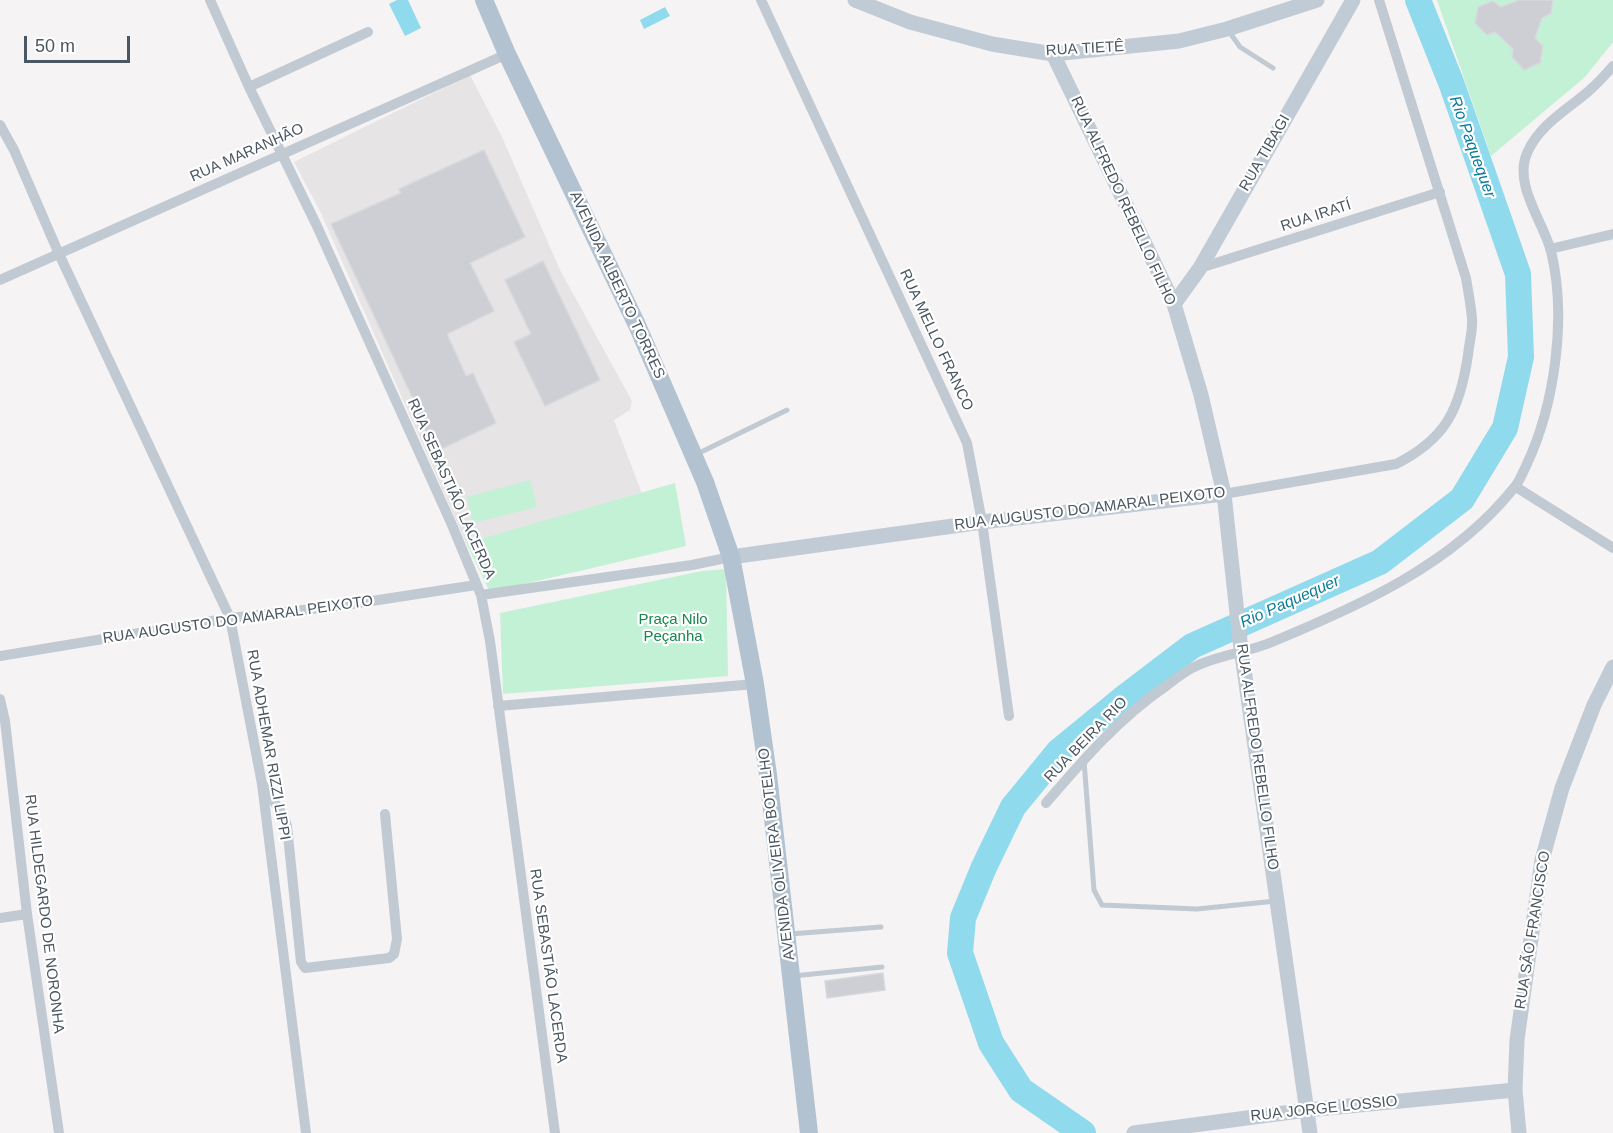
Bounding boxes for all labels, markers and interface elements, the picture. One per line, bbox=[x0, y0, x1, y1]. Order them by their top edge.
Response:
scale bar bbox=[27, 24, 134, 62]
text: 50 m bbox=[35, 36, 75, 56]
street label: RUA TIETÊ bbox=[1045, 38, 1125, 60]
street label: RUA ALFREDO REBELLO FILHO bbox=[1067, 94, 1179, 308]
water label: Rio Paquequer bbox=[1445, 94, 1499, 200]
street label: RUA TIBAGI bbox=[1236, 112, 1294, 194]
street label: RUA MARANHÃO bbox=[187, 120, 307, 186]
street label: AVENIDA ALBERTO TORRES bbox=[566, 188, 668, 382]
street label: RUA IRATÍ bbox=[1278, 196, 1354, 236]
street label: RUA MELLO FRANCO bbox=[895, 266, 977, 414]
street label: RUA SEBASTIÃO LACERDA bbox=[403, 396, 499, 582]
street label: RUA AUGUSTO DO AMARAL PEIXOTO bbox=[954, 483, 1226, 535]
water label: Rio Paquequer bbox=[1237, 572, 1343, 632]
street label: RUA AUGUSTO DO AMARAL PEIXOTO bbox=[102, 592, 374, 648]
park label: Praça Nilo Peçanha bbox=[638, 611, 708, 646]
street label: RUA ALFREDO REBELLO FILHO bbox=[1232, 643, 1282, 871]
street label: RUA ADHEMAR RIZZI LIPPI bbox=[242, 648, 294, 842]
street label: RUA BEIRA RIO bbox=[1041, 694, 1131, 786]
street label: AVENIDA OLIVEIRA BOTELHO bbox=[755, 747, 799, 961]
street label: RUA HILDEGARDO DE NORONHA bbox=[20, 793, 68, 1035]
street label: RUA SÃO FRANCISCO bbox=[1512, 850, 1554, 1010]
street label: RUA SEBASTIÃO LACERDA bbox=[525, 868, 571, 1064]
street label: RUA JORGE LOSSIO bbox=[1250, 1092, 1398, 1126]

